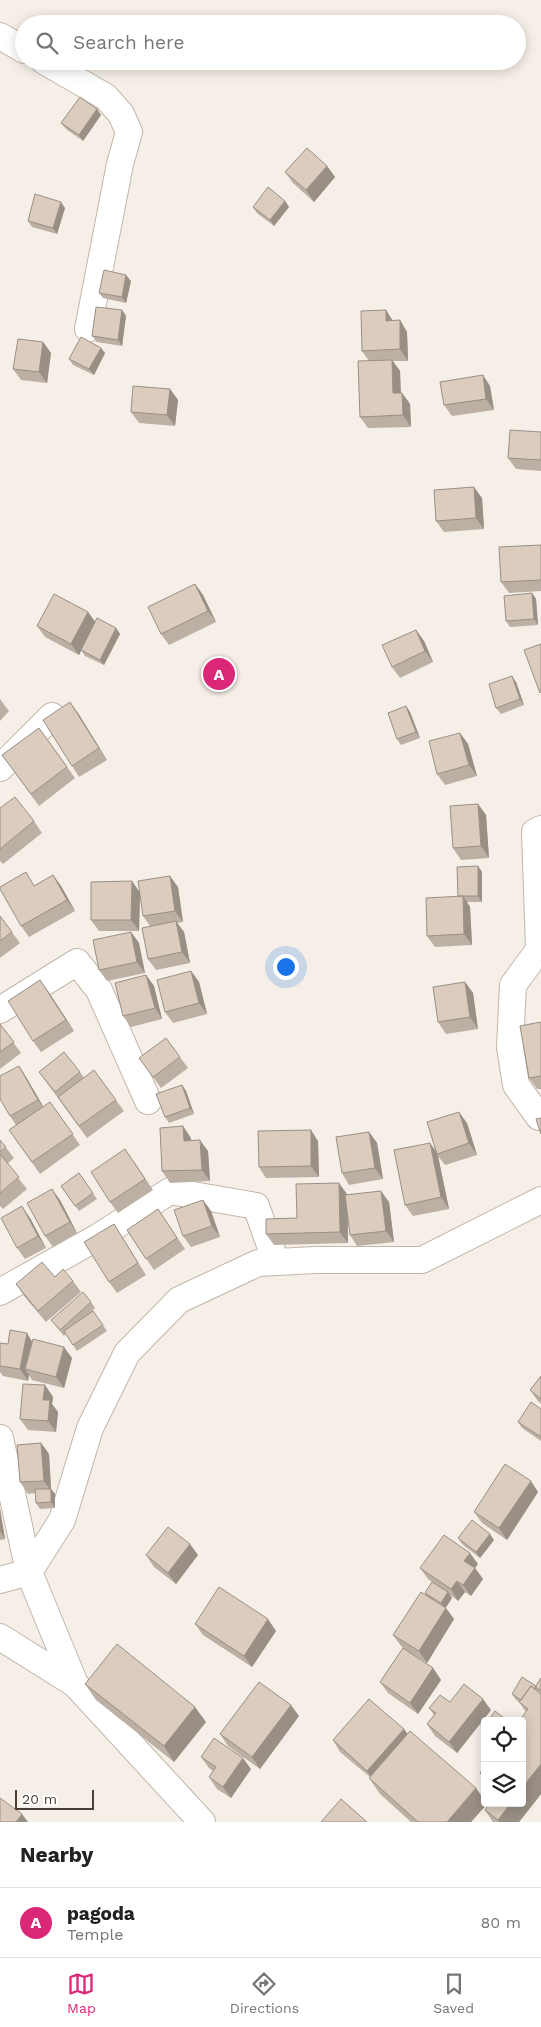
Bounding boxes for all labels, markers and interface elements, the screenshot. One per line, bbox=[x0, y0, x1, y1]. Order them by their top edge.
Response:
search box bbox=[15, 15, 526, 70]
icon: search bbox=[33, 29, 61, 57]
text: Search here bbox=[73, 31, 184, 54]
pin: A bbox=[203, 655, 235, 693]
your location bbox=[273, 954, 299, 980]
map controls bbox=[481, 1717, 526, 1807]
button: locate bbox=[481, 1717, 526, 1762]
button: layers bbox=[481, 1762, 526, 1807]
scale bar bbox=[15, 1787, 94, 1810]
text: 20 m bbox=[22, 1791, 57, 1807]
text: Nearby bbox=[20, 1842, 93, 1867]
text: pagoda bbox=[67, 1902, 135, 1925]
text: A bbox=[31, 1913, 41, 1932]
text: 80 m bbox=[480, 1913, 521, 1932]
text: Temple bbox=[67, 1925, 124, 1944]
tab: Map bbox=[67, 1970, 96, 2016]
tab: Directions bbox=[230, 1970, 299, 2016]
tab: Saved bbox=[433, 1970, 474, 2016]

